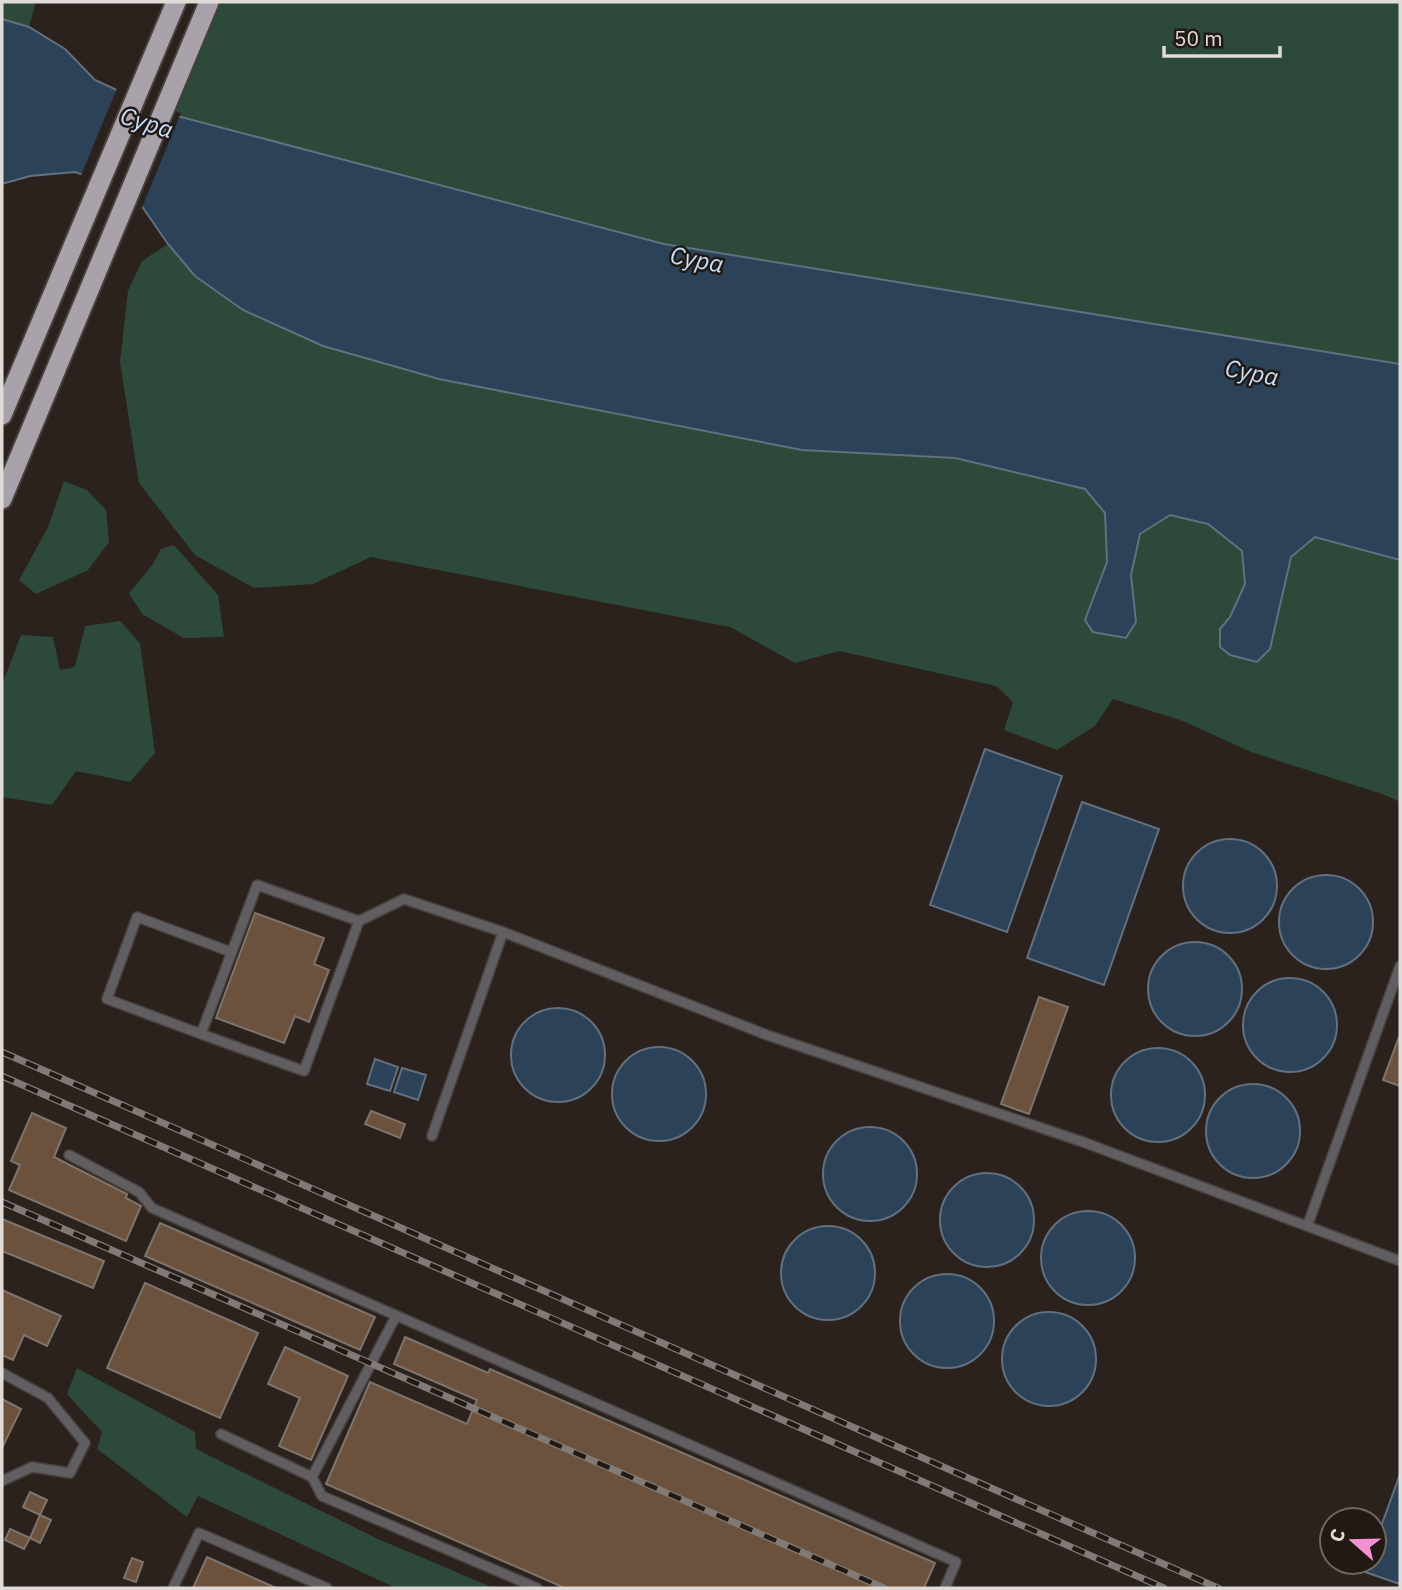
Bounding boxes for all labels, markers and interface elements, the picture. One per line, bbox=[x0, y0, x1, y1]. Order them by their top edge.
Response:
scale bar bbox=[1164, 14, 1280, 58]
text: 50 m bbox=[1174, 24, 1223, 52]
water label: Сура bbox=[117, 99, 177, 145]
water label: Сура bbox=[668, 238, 726, 280]
water label: Сура bbox=[1223, 351, 1281, 393]
north arrow bbox=[1318, 1506, 1388, 1576]
text: С bbox=[1324, 1525, 1350, 1545]

